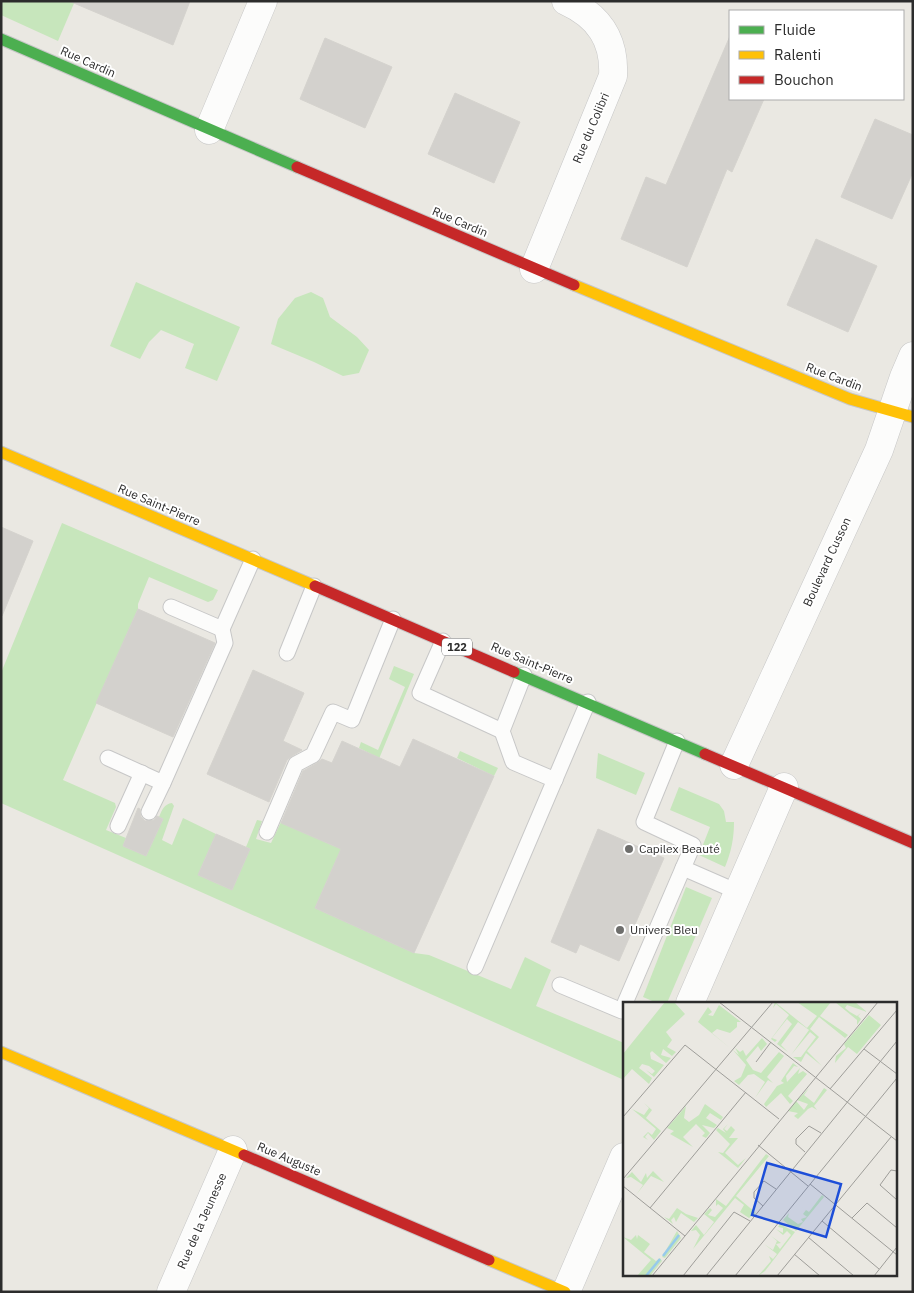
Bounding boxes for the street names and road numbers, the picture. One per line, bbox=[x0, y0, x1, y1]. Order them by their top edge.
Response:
street label: Rue Cardin bbox=[58, 43, 118, 80]
street label: Rue du Colibri bbox=[569, 90, 612, 165]
street label: Rue Cardin bbox=[430, 203, 490, 240]
street label: Rue Cardin bbox=[804, 359, 864, 394]
street label: Rue Saint-Pierre bbox=[116, 480, 203, 529]
street label: Boulevard Cusson bbox=[799, 515, 854, 609]
road number: 122 bbox=[442, 638, 472, 656]
street label: Rue Saint-Pierre bbox=[489, 638, 576, 687]
street label: Rue Auguste bbox=[255, 1138, 324, 1179]
street label: Rue de la Jeunesse bbox=[174, 1170, 230, 1271]

